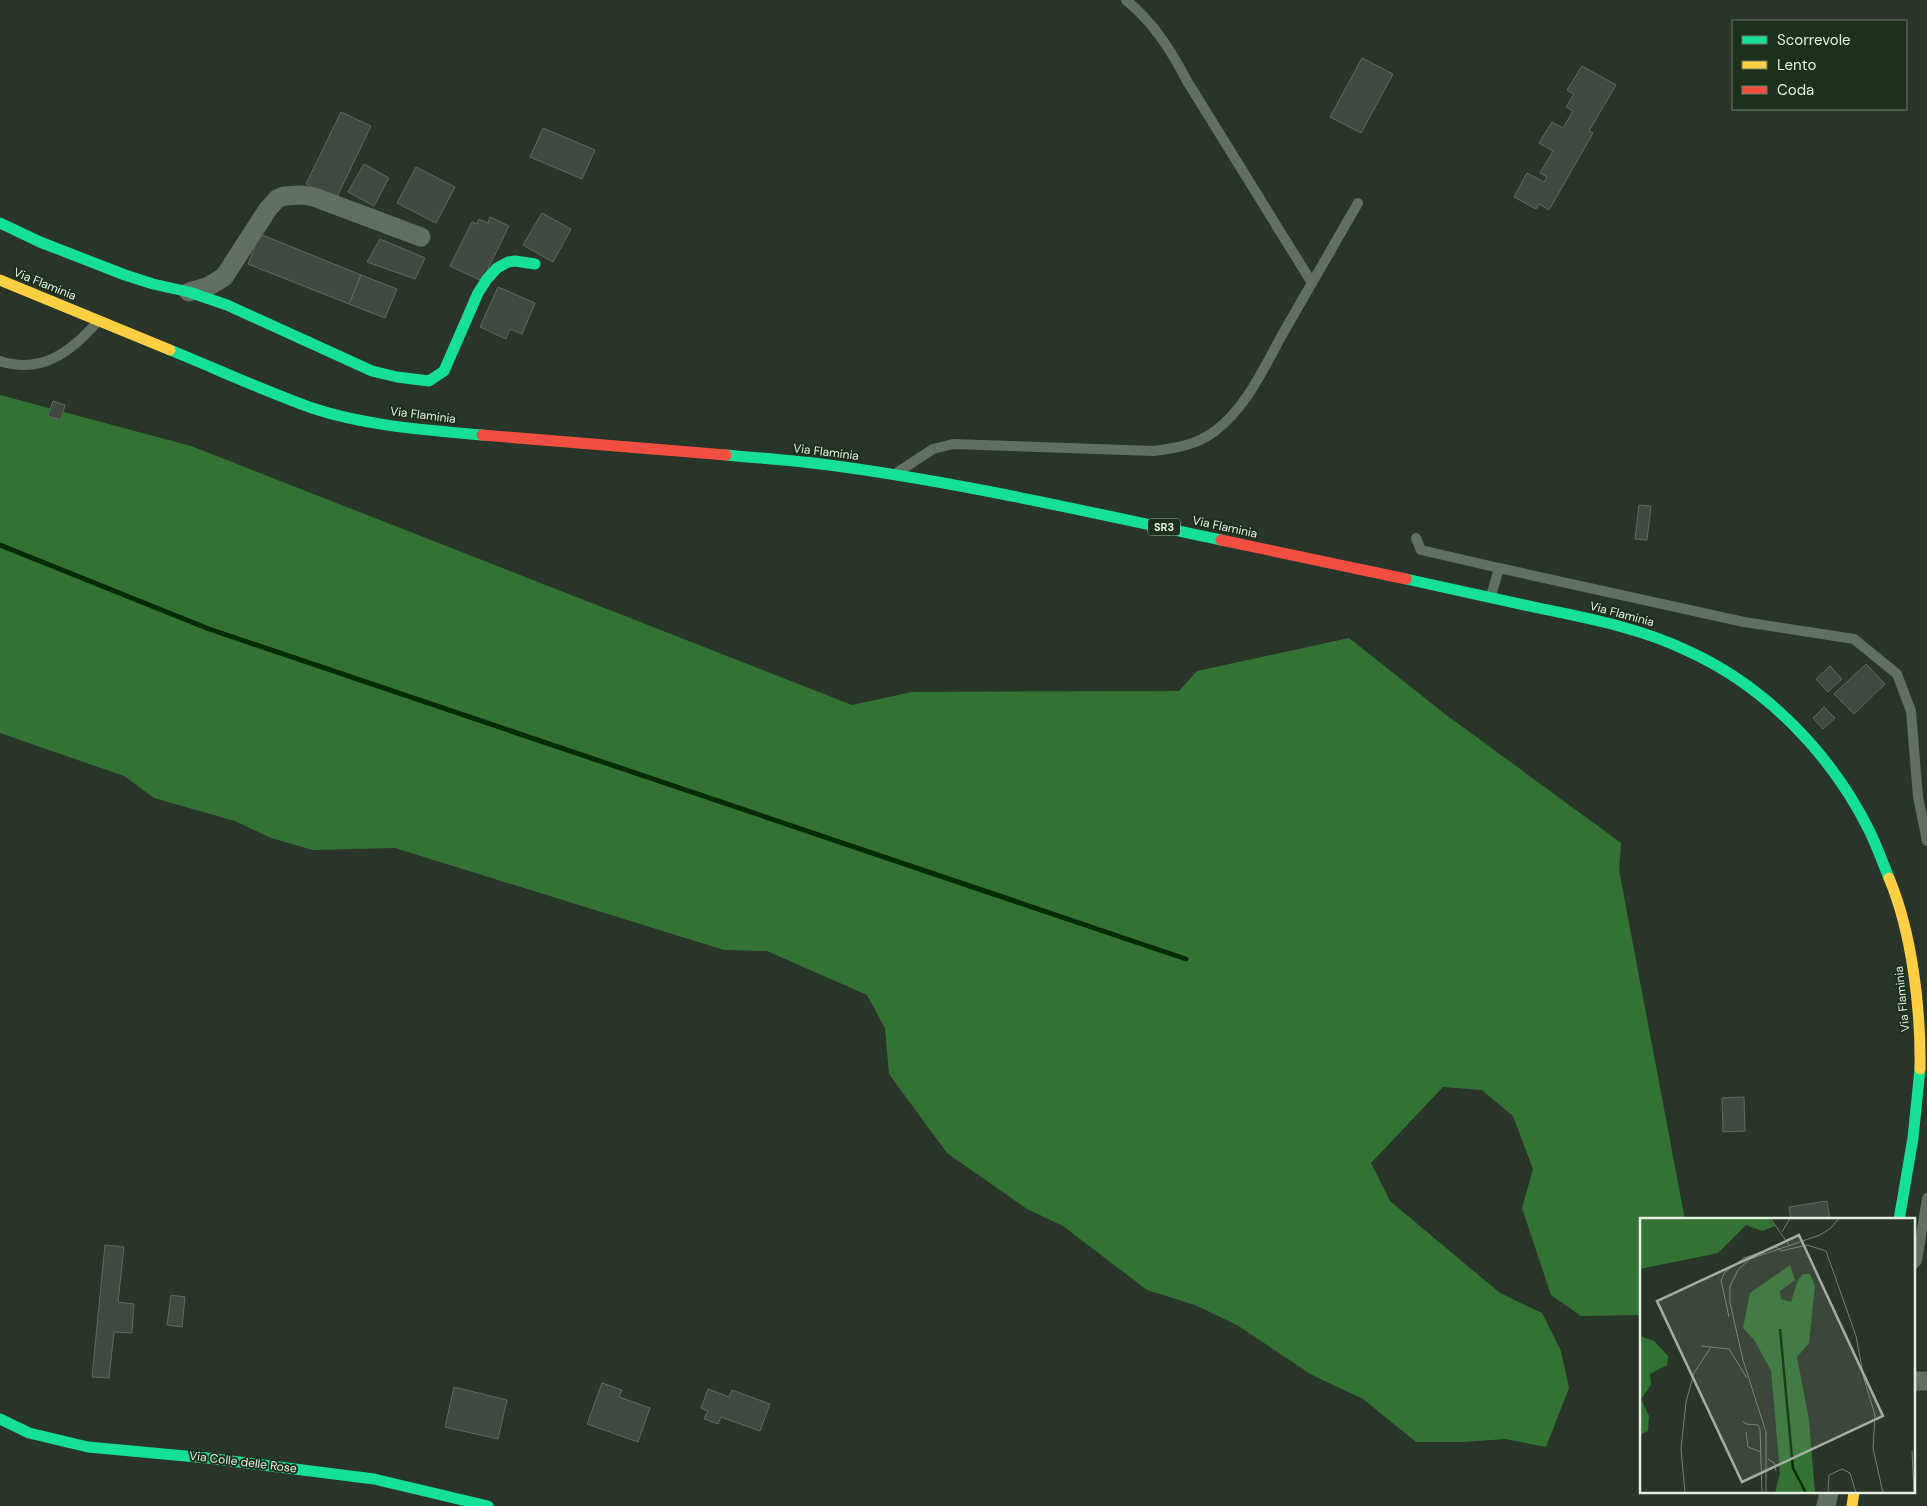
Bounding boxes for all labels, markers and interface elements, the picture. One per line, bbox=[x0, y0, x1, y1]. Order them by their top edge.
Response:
legend bbox=[1732, 20, 1907, 110]
text: Scorrevole bbox=[1777, 30, 1851, 50]
text: Lento bbox=[1777, 55, 1816, 75]
text: Coda bbox=[1777, 80, 1814, 100]
street label: Via Flaminia bbox=[11, 264, 79, 304]
street label: Via Flaminia bbox=[389, 403, 457, 427]
street label: Via Flaminia bbox=[792, 440, 860, 464]
street label: Via Flaminia bbox=[1191, 512, 1259, 542]
road number: SR3 bbox=[1148, 518, 1180, 536]
street label: Via Flaminia bbox=[1588, 598, 1656, 630]
street label: Via Flaminia bbox=[1891, 965, 1913, 1033]
inset map bbox=[1640, 1218, 1914, 1494]
street label: Via Colle delle Rose bbox=[188, 1447, 298, 1477]

